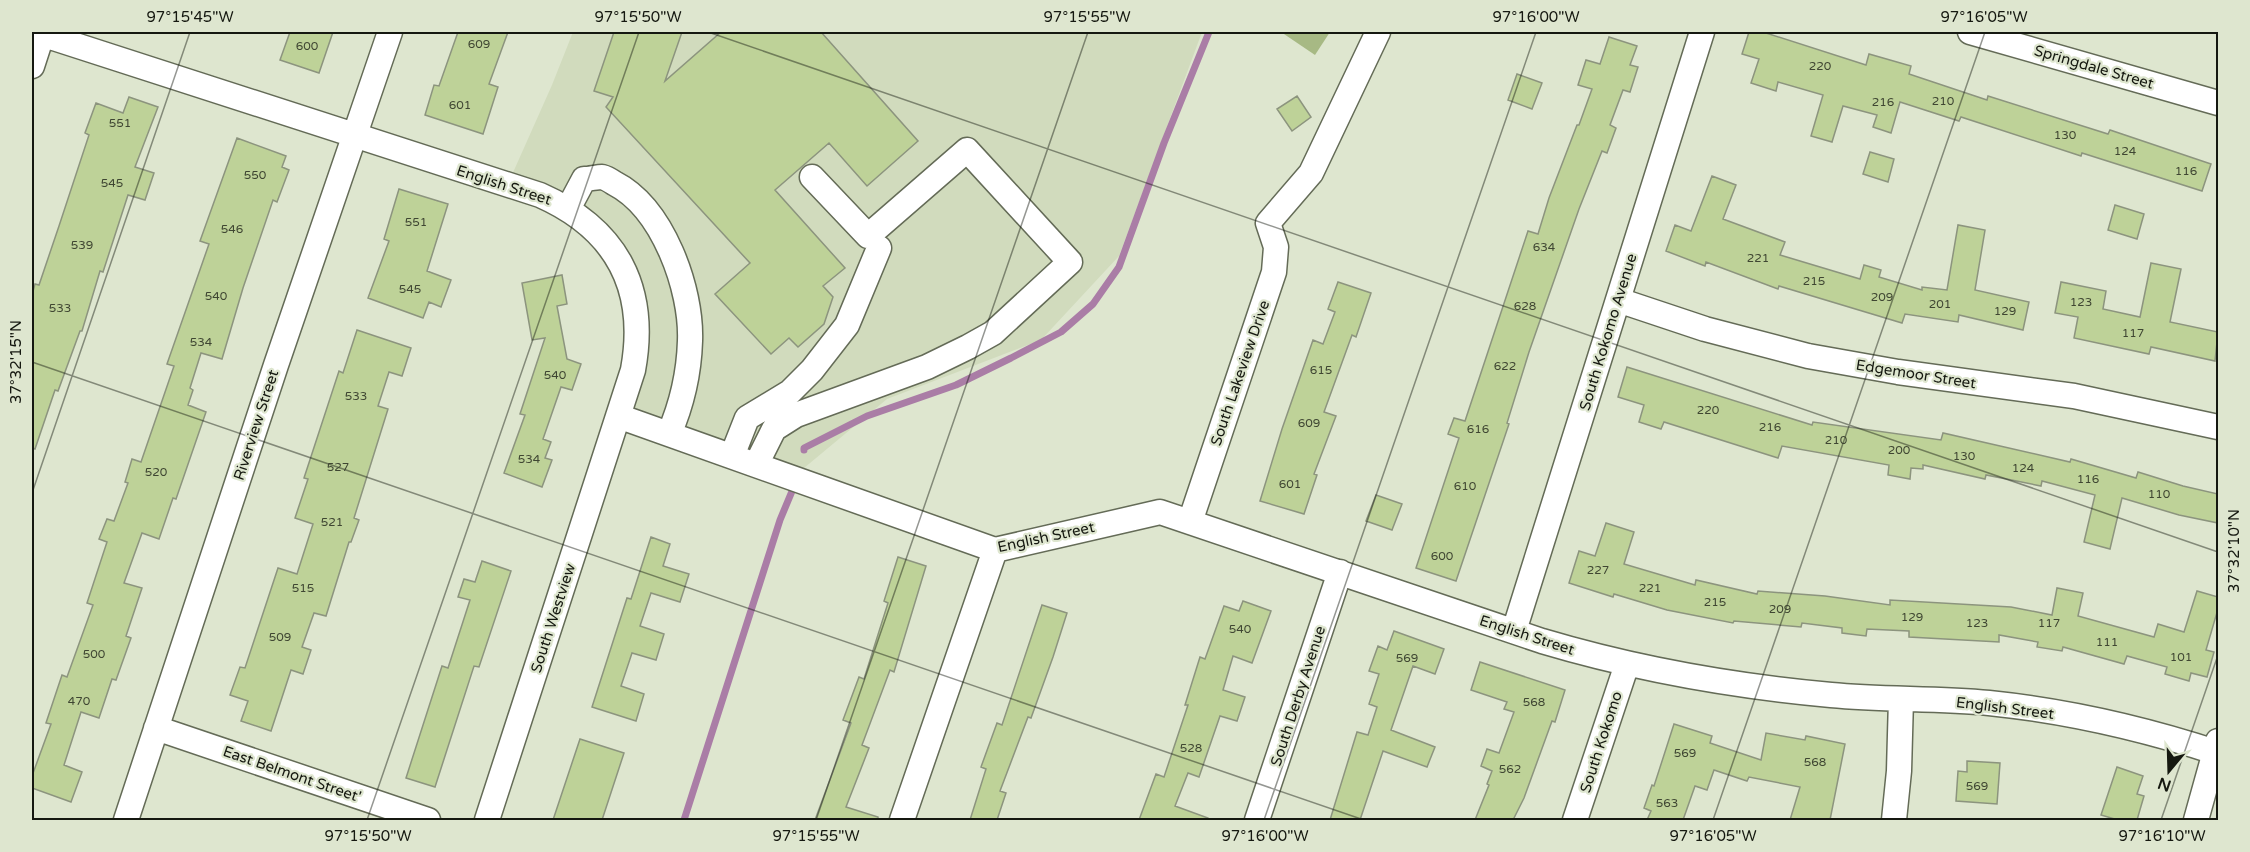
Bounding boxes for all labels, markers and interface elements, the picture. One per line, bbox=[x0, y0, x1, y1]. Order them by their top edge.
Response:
text: 97°15'45"W bbox=[146, 8, 234, 26]
text: 97°15'50"W bbox=[594, 8, 682, 26]
text: 97°15'55"W bbox=[1043, 8, 1131, 26]
text: 97°16'00"W bbox=[1492, 8, 1580, 26]
text: 97°16'05"W bbox=[1940, 8, 2028, 26]
house number: 609 bbox=[468, 37, 490, 51]
house number: 600 bbox=[296, 39, 319, 53]
street label: Springdale Street bbox=[2032, 41, 2156, 93]
house number: 220 bbox=[1809, 59, 1832, 73]
house number: 210 bbox=[1932, 94, 1955, 108]
house number: 216 bbox=[1872, 95, 1894, 109]
house number: 601 bbox=[449, 98, 471, 112]
house number: 551 bbox=[109, 116, 131, 130]
house number: 130 bbox=[2054, 128, 2077, 142]
house number: 124 bbox=[2114, 144, 2137, 158]
street label: English Street bbox=[454, 161, 554, 209]
house number: 116 bbox=[2175, 164, 2197, 178]
house number: 550 bbox=[244, 168, 267, 182]
house number: 545 bbox=[101, 176, 123, 190]
house number: 551 bbox=[405, 215, 427, 229]
house number: 546 bbox=[221, 222, 243, 236]
house number: 539 bbox=[71, 238, 93, 252]
house number: 634 bbox=[1533, 240, 1556, 254]
street label: South Kokomo Avenue bbox=[1576, 251, 1640, 413]
house number: 221 bbox=[1747, 251, 1769, 265]
house number: 215 bbox=[1803, 274, 1825, 288]
house number: 545 bbox=[399, 282, 421, 296]
house number: 540 bbox=[205, 289, 228, 303]
house number: 209 bbox=[1871, 290, 1893, 304]
house number: 123 bbox=[2070, 295, 2092, 309]
house number: 201 bbox=[1929, 297, 1951, 311]
street label: South Lakeview Drive bbox=[1207, 298, 1273, 448]
house number: 628 bbox=[1514, 299, 1536, 313]
house number: 533 bbox=[49, 301, 71, 315]
house number: 129 bbox=[1994, 304, 2016, 318]
text: 37°32'15"N bbox=[7, 320, 25, 404]
house number: 117 bbox=[2122, 326, 2144, 340]
house number: 534 bbox=[190, 335, 213, 349]
street label: Edgemoor Street bbox=[1855, 356, 1978, 392]
house number: 622 bbox=[1494, 359, 1516, 373]
house number: 615 bbox=[1310, 363, 1332, 377]
street label: Riverview Street bbox=[230, 367, 282, 483]
house number: 540 bbox=[544, 368, 567, 382]
house number: 533 bbox=[345, 389, 367, 403]
house number: 220 bbox=[1697, 403, 1720, 417]
house number: 609 bbox=[1298, 416, 1320, 430]
house number: 216 bbox=[1759, 420, 1781, 434]
house number: 616 bbox=[1467, 422, 1489, 436]
house number: 210 bbox=[1825, 433, 1848, 447]
house number: 200 bbox=[1888, 443, 1911, 457]
house number: 130 bbox=[1953, 449, 1976, 463]
house number: 534 bbox=[518, 452, 541, 466]
house number: 527 bbox=[327, 460, 349, 474]
house number: 124 bbox=[2012, 461, 2035, 475]
house number: 520 bbox=[145, 465, 168, 479]
house number: 116 bbox=[2077, 472, 2099, 486]
house number: 601 bbox=[1279, 477, 1301, 491]
house number: 610 bbox=[1454, 479, 1477, 493]
house number: 110 bbox=[2148, 487, 2171, 501]
text: 37°32'10"N bbox=[2225, 509, 2243, 593]
house number: 521 bbox=[321, 515, 343, 529]
street label: English Street bbox=[996, 518, 1096, 556]
house number: 600 bbox=[1431, 549, 1454, 563]
street label: South Westview bbox=[527, 561, 579, 675]
house number: 227 bbox=[1587, 563, 1609, 577]
house number: 515 bbox=[292, 581, 314, 595]
house number: 221 bbox=[1639, 581, 1661, 595]
house number: 215 bbox=[1704, 595, 1726, 609]
house number: 209 bbox=[1769, 602, 1791, 616]
house number: 129 bbox=[1901, 610, 1923, 624]
street label: English Street bbox=[1477, 611, 1577, 659]
house number: 123 bbox=[1966, 616, 1988, 630]
house number: 117 bbox=[2038, 616, 2060, 630]
house number: 540 bbox=[1229, 622, 1252, 636]
street label: South Derby Avenue bbox=[1267, 624, 1329, 768]
house number: 509 bbox=[269, 630, 291, 644]
house number: 111 bbox=[2096, 635, 2118, 649]
house number: 500 bbox=[83, 647, 106, 661]
house number: 101 bbox=[2170, 650, 2192, 664]
house number: 569 bbox=[1396, 651, 1418, 665]
street label: South Kokomo bbox=[1576, 689, 1626, 795]
street label: English Street bbox=[1955, 693, 2055, 723]
house number: 470 bbox=[68, 694, 91, 708]
house number: 568 bbox=[1523, 695, 1545, 709]
house number: 528 bbox=[1180, 741, 1202, 755]
north arrow bbox=[2139, 741, 2199, 801]
street label: East Belmont Street' bbox=[221, 742, 363, 806]
house number: 569 bbox=[1674, 746, 1696, 760]
house number: 568 bbox=[1804, 755, 1826, 769]
house number: 562 bbox=[1499, 762, 1521, 776]
text: N bbox=[2155, 773, 2174, 796]
house number: 569 bbox=[1966, 779, 1988, 793]
house number: 563 bbox=[1656, 796, 1678, 810]
text: 97°15'50"W bbox=[324, 827, 412, 845]
text: 97°15'55"W bbox=[772, 827, 860, 845]
text: 97°16'00"W bbox=[1221, 827, 1309, 845]
text: 97°16'05"W bbox=[1669, 827, 1757, 845]
text: 97°16'10"W bbox=[2118, 827, 2206, 845]

